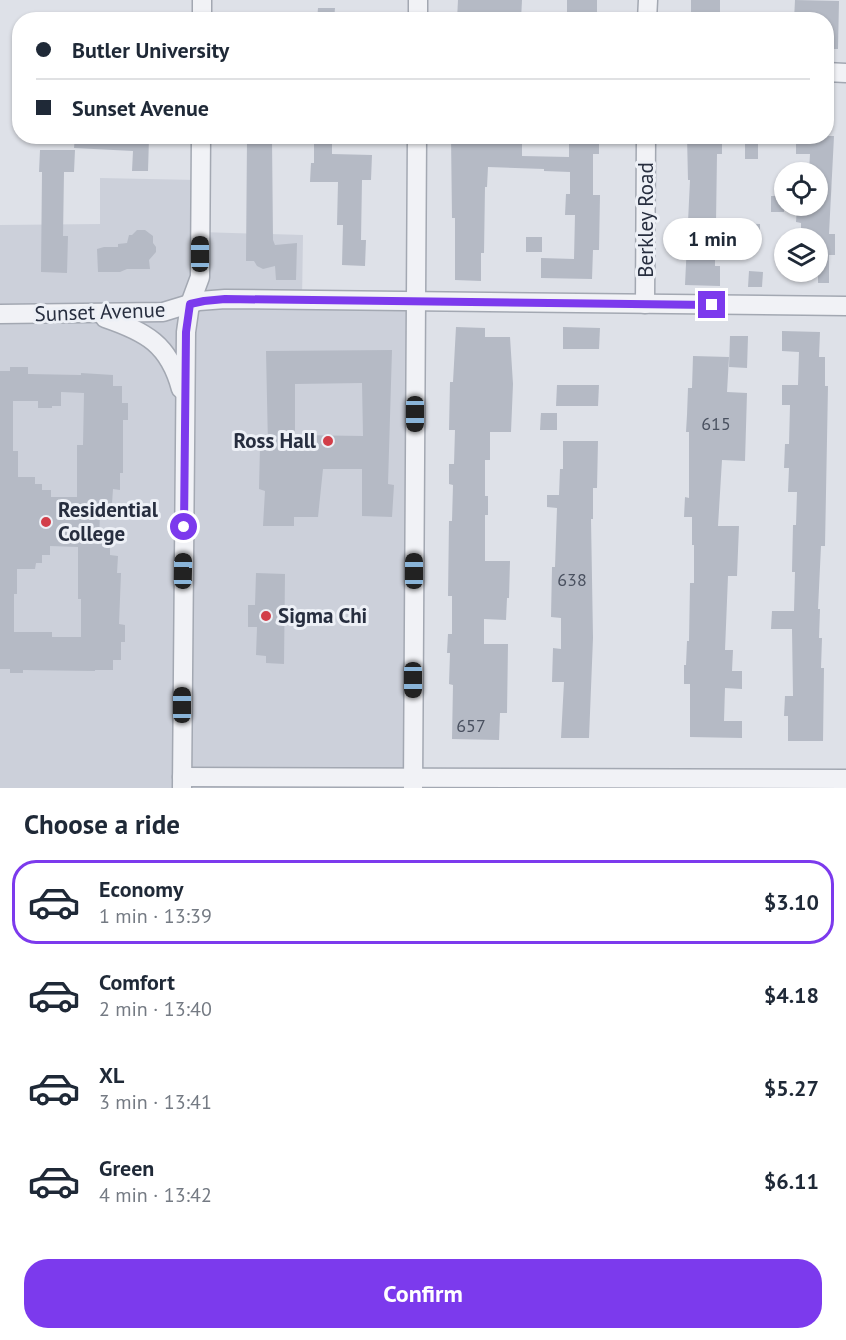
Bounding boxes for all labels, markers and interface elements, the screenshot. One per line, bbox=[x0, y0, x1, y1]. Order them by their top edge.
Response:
text: Butler University bbox=[72, 36, 229, 64]
text: Sunset Avenue bbox=[72, 94, 209, 122]
street label: Berkley Road bbox=[632, 162, 659, 278]
map controls bbox=[774, 162, 828, 282]
button: locate bbox=[774, 162, 828, 216]
callout: 1 min bbox=[662, 218, 762, 260]
text: 1 min bbox=[688, 226, 737, 252]
button: layers bbox=[774, 228, 828, 282]
car bbox=[191, 236, 209, 272]
route end bbox=[698, 291, 725, 318]
street label: Sunset Avenue bbox=[34, 296, 166, 327]
car bbox=[406, 396, 424, 432]
house number: 615 bbox=[701, 412, 731, 435]
place label: Ross Hall bbox=[234, 427, 317, 454]
marker: Ross Hall bbox=[321, 434, 335, 448]
place label: Residential College bbox=[58, 496, 159, 547]
route start bbox=[170, 513, 197, 540]
marker: Residential College bbox=[39, 515, 53, 529]
car bbox=[174, 553, 192, 589]
car bbox=[405, 553, 423, 589]
house number: 638 bbox=[557, 568, 587, 591]
place label: Sigma Chi bbox=[278, 602, 367, 629]
marker: Sigma Chi bbox=[259, 609, 273, 623]
car bbox=[404, 662, 422, 698]
car bbox=[173, 687, 191, 723]
house number: 657 bbox=[456, 714, 486, 737]
text: Choose a ride bbox=[24, 807, 180, 841]
icon: car bbox=[27, 875, 81, 929]
text: Economy bbox=[99, 875, 183, 903]
text: $3.10 bbox=[764, 888, 819, 916]
text: 1 min · 13:39 bbox=[99, 903, 212, 929]
icon: car bbox=[27, 968, 81, 1022]
text: Comfort bbox=[99, 968, 175, 996]
text: $4.18 bbox=[764, 981, 819, 1009]
text: 2 min · 13:40 bbox=[99, 996, 212, 1022]
icon: car bbox=[27, 1061, 81, 1115]
text: XL bbox=[99, 1061, 124, 1089]
text: $5.27 bbox=[764, 1074, 819, 1102]
text: 3 min · 13:41 bbox=[99, 1089, 212, 1115]
icon: car bbox=[27, 1154, 81, 1208]
text: Green bbox=[99, 1154, 154, 1182]
text: $6.11 bbox=[764, 1167, 819, 1195]
text: 4 min · 13:42 bbox=[99, 1182, 212, 1208]
button: Confirm bbox=[24, 1259, 822, 1328]

